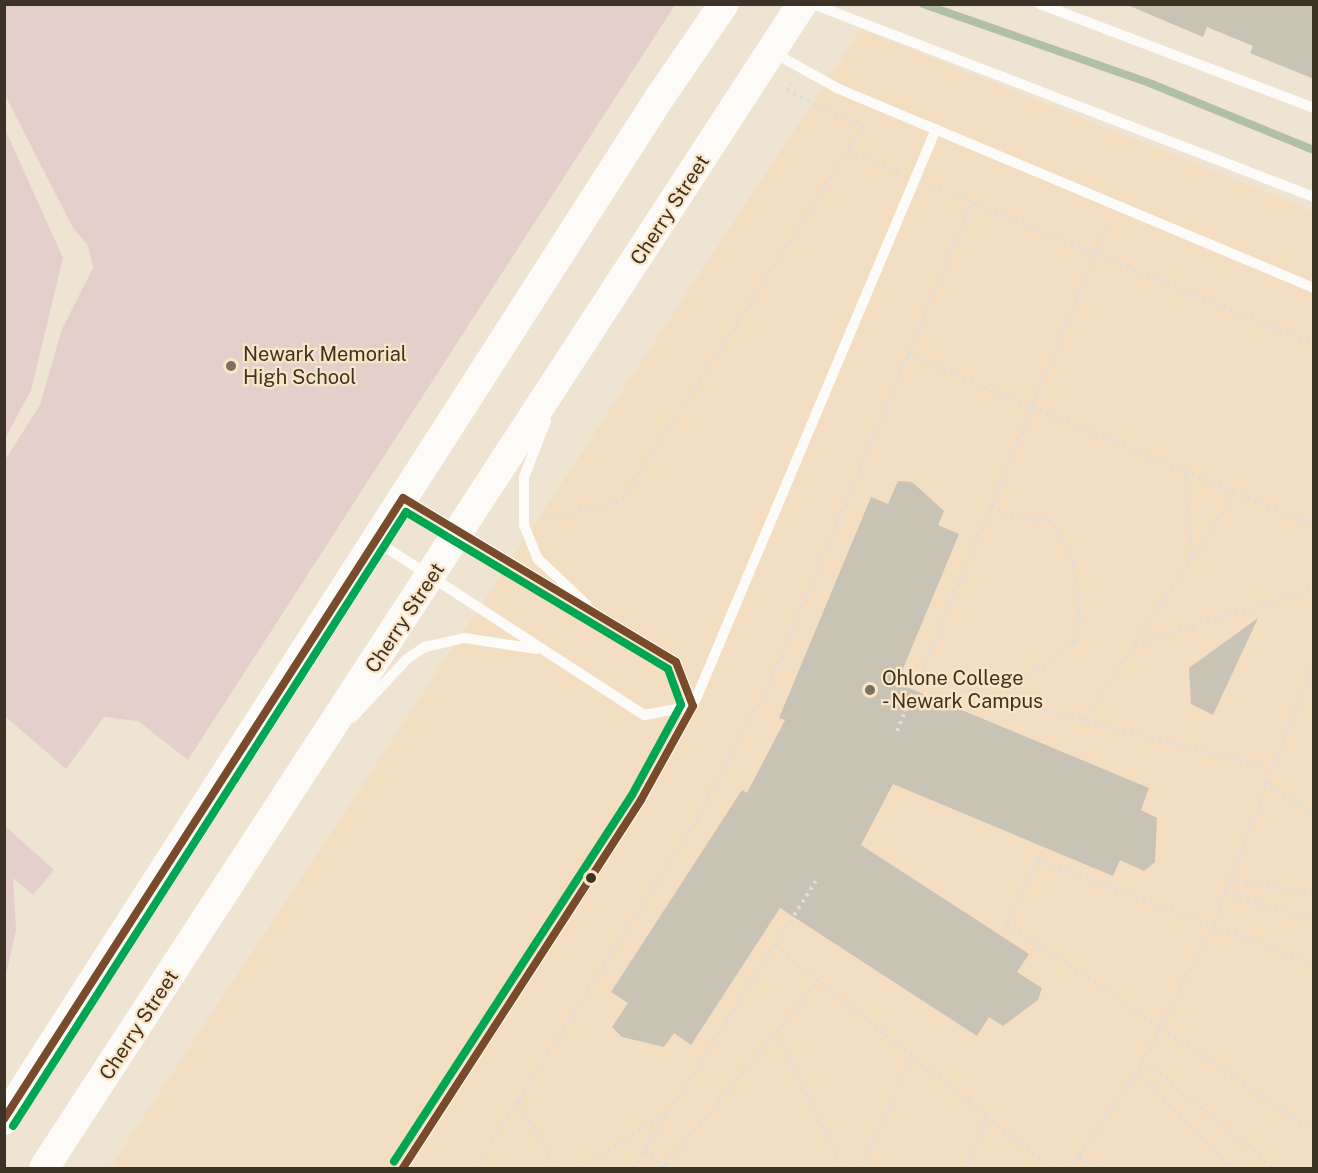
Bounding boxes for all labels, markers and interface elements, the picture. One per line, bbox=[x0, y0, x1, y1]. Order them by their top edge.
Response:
street label: Cherry Street bbox=[625, 150, 715, 270]
place label: Newark Memorial High School bbox=[243, 342, 407, 389]
marker: Newark Memorial High School bbox=[224, 359, 238, 373]
street label: Cherry Street bbox=[360, 558, 450, 678]
place label: Ohlone College - Newark Campus bbox=[882, 666, 1046, 713]
marker: Ohlone College - Newark Campus bbox=[863, 683, 877, 697]
unlabelled marker bbox=[585, 872, 597, 884]
street label: Cherry Street bbox=[94, 965, 184, 1085]

